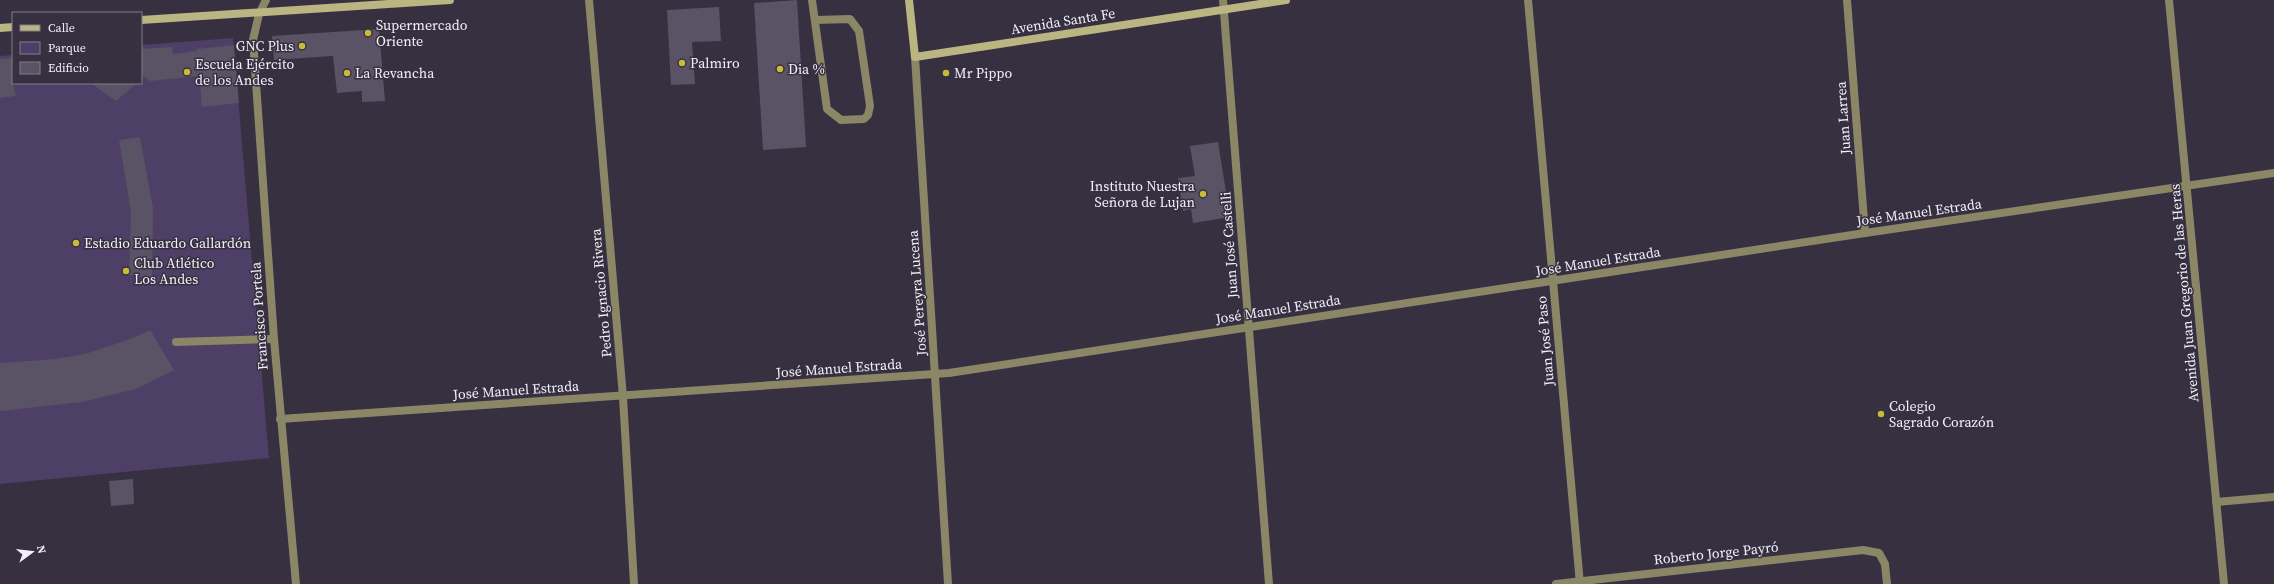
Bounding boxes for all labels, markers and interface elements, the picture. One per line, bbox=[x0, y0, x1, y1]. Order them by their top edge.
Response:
street label: Avenida Santa Fe bbox=[1009, 3, 1117, 39]
legend bbox=[12, 12, 142, 84]
place label: Supermercado Oriente bbox=[376, 15, 468, 51]
text: Calle bbox=[48, 20, 75, 36]
marker: Supermercado Oriente bbox=[363, 28, 373, 38]
place label: GNC Plus bbox=[236, 36, 294, 56]
text: Parque bbox=[48, 40, 86, 56]
marker: GNC Plus bbox=[297, 41, 307, 51]
place label: Palmiro bbox=[690, 53, 740, 73]
place label: Escuela Ejército de los Andes bbox=[195, 54, 295, 90]
marker: Palmiro bbox=[677, 58, 687, 68]
place label: Dia % bbox=[788, 59, 825, 79]
text: Edificio bbox=[48, 60, 89, 76]
place label: La Revancha bbox=[355, 63, 435, 83]
place label: Mr Pippo bbox=[954, 63, 1012, 83]
marker: Dia % bbox=[775, 64, 785, 74]
marker: Escuela Ejército de los Andes bbox=[182, 67, 192, 77]
marker: La Revancha bbox=[342, 68, 352, 78]
marker: Mr Pippo bbox=[941, 68, 951, 78]
street label: Juan Larrea bbox=[1830, 80, 1856, 156]
place label: Instituto Nuestra Señora de Lujan bbox=[1090, 176, 1196, 212]
street label: Avenida Juan Gregorio de las Heras bbox=[2164, 183, 2204, 403]
marker: Instituto Nuestra Señora de Lujan bbox=[1198, 189, 1208, 199]
street label: Juan José Castelli bbox=[1215, 191, 1243, 300]
street label: José Manuel Estrada bbox=[1854, 193, 1984, 231]
street label: Pedro Ignacio Rivera bbox=[585, 227, 617, 358]
street label: José Pereyra Lucena bbox=[903, 229, 931, 358]
place label: Estadio Eduardo Gallardón bbox=[84, 233, 252, 253]
marker: Estadio Eduardo Gallardón bbox=[71, 238, 81, 248]
street label: José Manuel Estrada bbox=[1533, 241, 1663, 281]
place label: Club Atlético Los Andes bbox=[134, 253, 215, 289]
street label: Francisco Portela bbox=[245, 260, 273, 371]
marker: Club Atlético Los Andes bbox=[121, 266, 131, 276]
street label: José Manuel Estrada bbox=[1213, 289, 1343, 329]
street label: Juan José Paso bbox=[1531, 295, 1559, 388]
street label: José Manuel Estrada bbox=[774, 354, 904, 382]
street label: José Manuel Estrada bbox=[451, 376, 581, 404]
place label: Colegio Sagrado Corazón bbox=[1889, 396, 1995, 432]
marker: Colegio Sagrado Corazón bbox=[1876, 409, 1886, 419]
north arrow bbox=[12, 532, 52, 572]
street label: Roberto Jorge Payró bbox=[1653, 536, 1780, 569]
text: N bbox=[33, 544, 49, 555]

